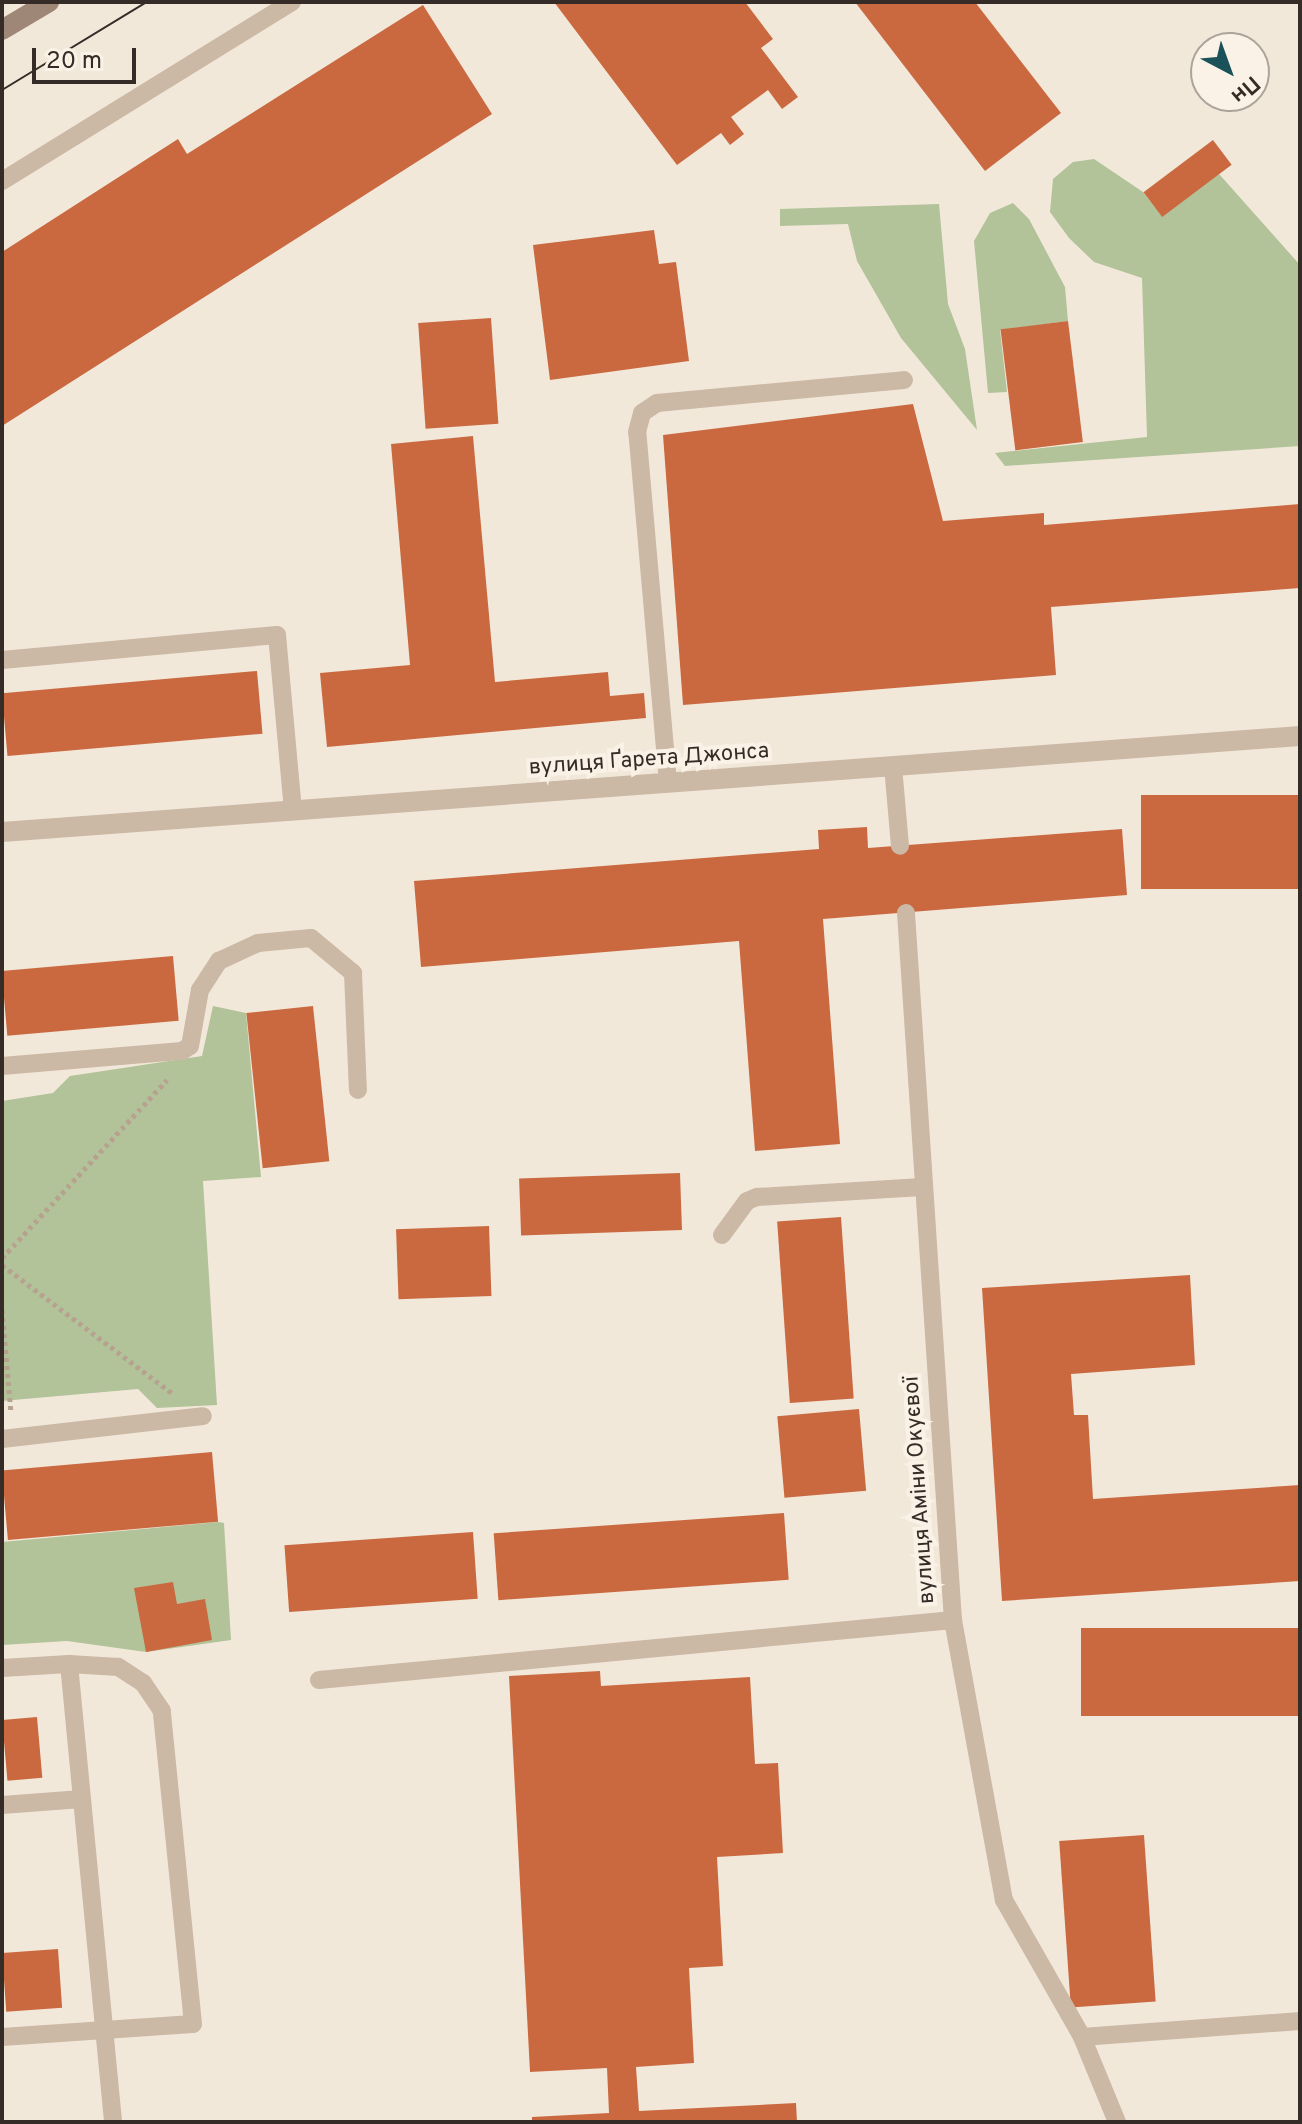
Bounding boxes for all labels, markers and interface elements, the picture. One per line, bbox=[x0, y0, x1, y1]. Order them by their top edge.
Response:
scale bar bbox=[36, 32, 140, 82]
north arrow bbox=[1190, 32, 1270, 112]
text: 20 m bbox=[46, 47, 102, 77]
text: Пн bbox=[1225, 69, 1265, 109]
street label: вулиця Ґарета Джонса bbox=[528, 738, 770, 782]
street label: вулиця Аміни Окуєвої bbox=[899, 1375, 941, 1605]

